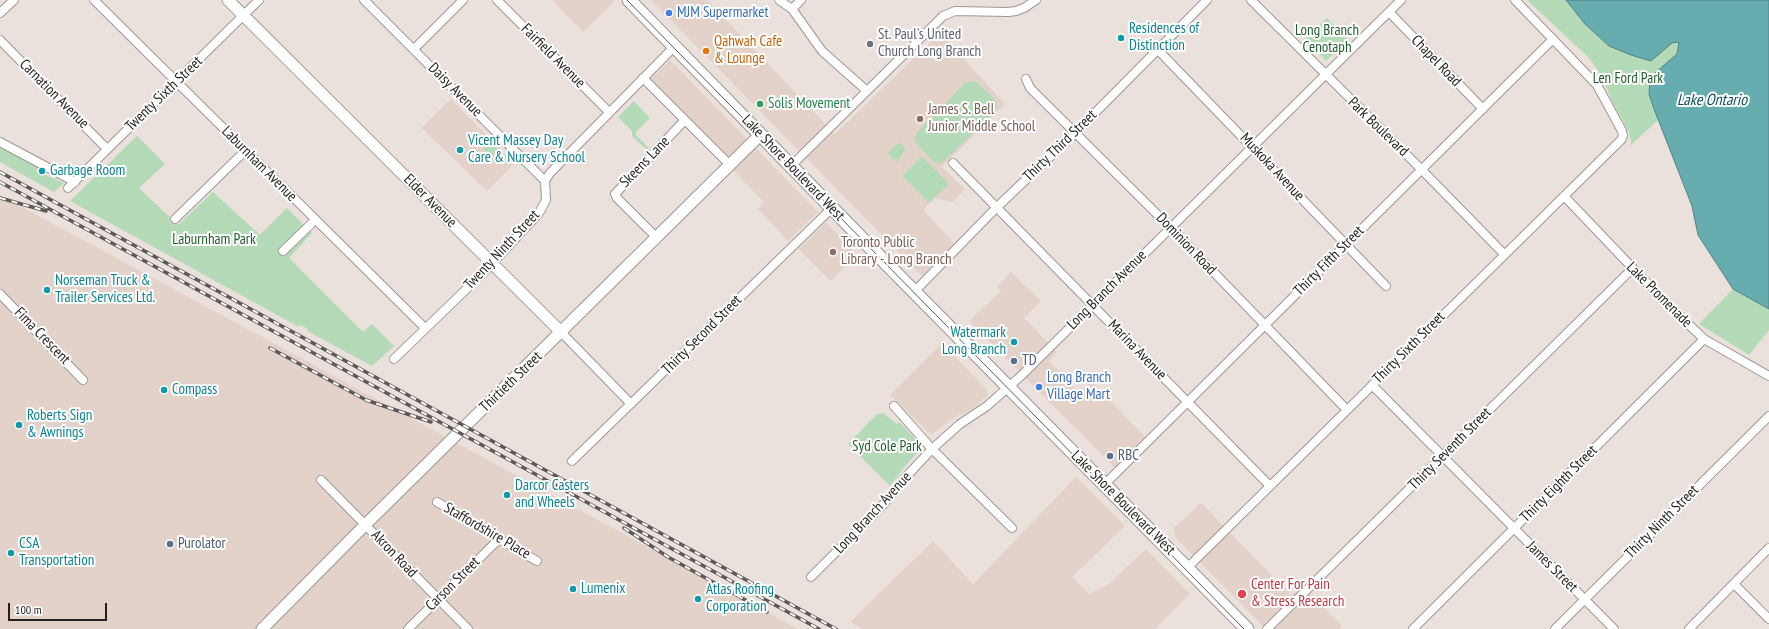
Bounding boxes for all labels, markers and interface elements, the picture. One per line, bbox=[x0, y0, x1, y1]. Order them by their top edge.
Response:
place label: MJM Supermarket bbox=[677, 4, 769, 22]
marker: MJM Supermarket bbox=[664, 8, 674, 18]
street label: Fairfield Avenue bbox=[517, 20, 589, 92]
place label: Residences of Distinction bbox=[1129, 20, 1199, 55]
park label: Long Branch Cenotaph bbox=[1295, 22, 1359, 57]
place label: St. Paul's United Church Long Branch bbox=[878, 26, 981, 61]
street label: Chapel Road bbox=[1407, 32, 1465, 90]
place label: Qahwah Cafe & Lounge bbox=[714, 33, 782, 68]
marker: Residences of Distinction bbox=[1116, 33, 1126, 43]
marker: St. Paul's United Church Long Branch bbox=[865, 39, 875, 49]
marker: Qahwah Cafe & Lounge bbox=[701, 46, 711, 56]
street label: Twenty Sixth Street bbox=[122, 53, 206, 135]
street label: Carnation Avenue bbox=[15, 55, 93, 133]
street label: Daisy Avenue bbox=[424, 59, 486, 121]
park label: Len Ford Park bbox=[1593, 70, 1663, 88]
water label: Lake Ontario bbox=[1677, 90, 1747, 110]
street label: Park Boulevard bbox=[1344, 94, 1412, 160]
place label: Solis Movement bbox=[768, 95, 850, 113]
marker: Solis Movement bbox=[755, 99, 765, 109]
place label: James S. Bell Junior Middle School bbox=[928, 101, 1035, 136]
street label: Thirty Third Street bbox=[1019, 106, 1101, 186]
street label: Lake Shore Boulevard West bbox=[738, 111, 848, 225]
marker: James S. Bell Junior Middle School bbox=[915, 114, 925, 124]
street label: Laburnham Avenue bbox=[218, 123, 300, 205]
street label: Muskoka Avenue bbox=[1236, 129, 1308, 205]
place label: Vicent Massey Day Care & Nursery School bbox=[468, 132, 585, 167]
street label: Skeens Lane bbox=[616, 133, 674, 191]
marker: Vicent Massey Day Care & Nursery School bbox=[455, 145, 465, 155]
place label: Garbage Room bbox=[50, 162, 125, 180]
marker: Garbage Room bbox=[37, 166, 47, 176]
street label: Elder Avenue bbox=[400, 171, 460, 231]
street label: Twenty Ninth Street bbox=[461, 206, 543, 294]
street label: Dominion Road bbox=[1152, 209, 1220, 279]
street label: Thirty Fifth Street bbox=[1290, 222, 1368, 300]
park label: Laburnham Park bbox=[172, 231, 256, 249]
place label: Toronto Public Library - Long Branch bbox=[841, 234, 952, 269]
street label: Long Branch Avenue bbox=[1063, 246, 1151, 334]
marker: Toronto Public Library - Long Branch bbox=[828, 247, 838, 257]
street label: Lake Promenade bbox=[1622, 258, 1696, 332]
place label: Norseman Truck & Trailer Services Ltd. bbox=[55, 272, 155, 307]
marker: Norseman Truck & Trailer Services Ltd. bbox=[42, 285, 52, 295]
street label: Thirty Second Street bbox=[658, 291, 746, 379]
street label: Fima Crescent bbox=[10, 304, 74, 368]
street label: Thirty Sixth Street bbox=[1369, 308, 1449, 388]
street label: Marina Avenue bbox=[1104, 316, 1170, 384]
place label: Watermark Long Branch bbox=[942, 324, 1006, 359]
marker: Watermark Long Branch bbox=[1009, 337, 1019, 347]
street label: Thirtieth Street bbox=[476, 348, 546, 416]
place label: TD bbox=[1022, 352, 1037, 370]
marker: TD bbox=[1009, 356, 1019, 366]
place label: Long Branch Village Mart bbox=[1047, 369, 1111, 404]
place label: Compass bbox=[172, 381, 217, 399]
marker: Long Branch Village Mart bbox=[1034, 382, 1044, 392]
marker: Compass bbox=[159, 385, 169, 395]
street label: Thirty Seventh Street bbox=[1405, 404, 1495, 494]
place label: Roberts Sign & Awnings bbox=[27, 407, 92, 442]
marker: Roberts Sign & Awnings bbox=[14, 420, 24, 430]
park label: Syd Cole Park bbox=[852, 438, 922, 456]
street label: Thirty Eighth Street bbox=[1517, 442, 1601, 526]
street label: Lake Shore Boulevard West bbox=[1067, 447, 1179, 559]
place label: RBC bbox=[1118, 447, 1139, 465]
marker: RBC bbox=[1105, 451, 1115, 461]
street label: Long Branch Avenue bbox=[831, 468, 915, 558]
place label: Darcor Casters and Wheels bbox=[515, 477, 589, 512]
street label: Thirty Ninth Street bbox=[1621, 481, 1703, 563]
marker: Darcor Casters and Wheels bbox=[502, 490, 512, 500]
street label: Staffordshire Place bbox=[440, 499, 534, 563]
street label: Akron Road bbox=[367, 527, 421, 581]
place label: CSA Transportation bbox=[19, 535, 94, 570]
place label: Purolator bbox=[178, 535, 226, 553]
street label: James Street bbox=[1523, 538, 1581, 596]
marker: Purolator bbox=[165, 539, 175, 549]
marker: CSA Transportation bbox=[6, 548, 16, 558]
street label: Carson Street bbox=[422, 553, 484, 615]
place label: Center For Pain & Stress Research bbox=[1251, 576, 1344, 611]
place label: Lumenix bbox=[581, 580, 626, 598]
place label: Atlas Roofing Corporation bbox=[706, 581, 774, 616]
marker: Lumenix bbox=[568, 584, 578, 594]
marker: Center For Pain & Stress Research bbox=[1236, 588, 1248, 600]
marker: Atlas Roofing Corporation bbox=[693, 594, 703, 604]
scale bar bbox=[10, 595, 109, 621]
text: 100 m bbox=[15, 602, 42, 617]

